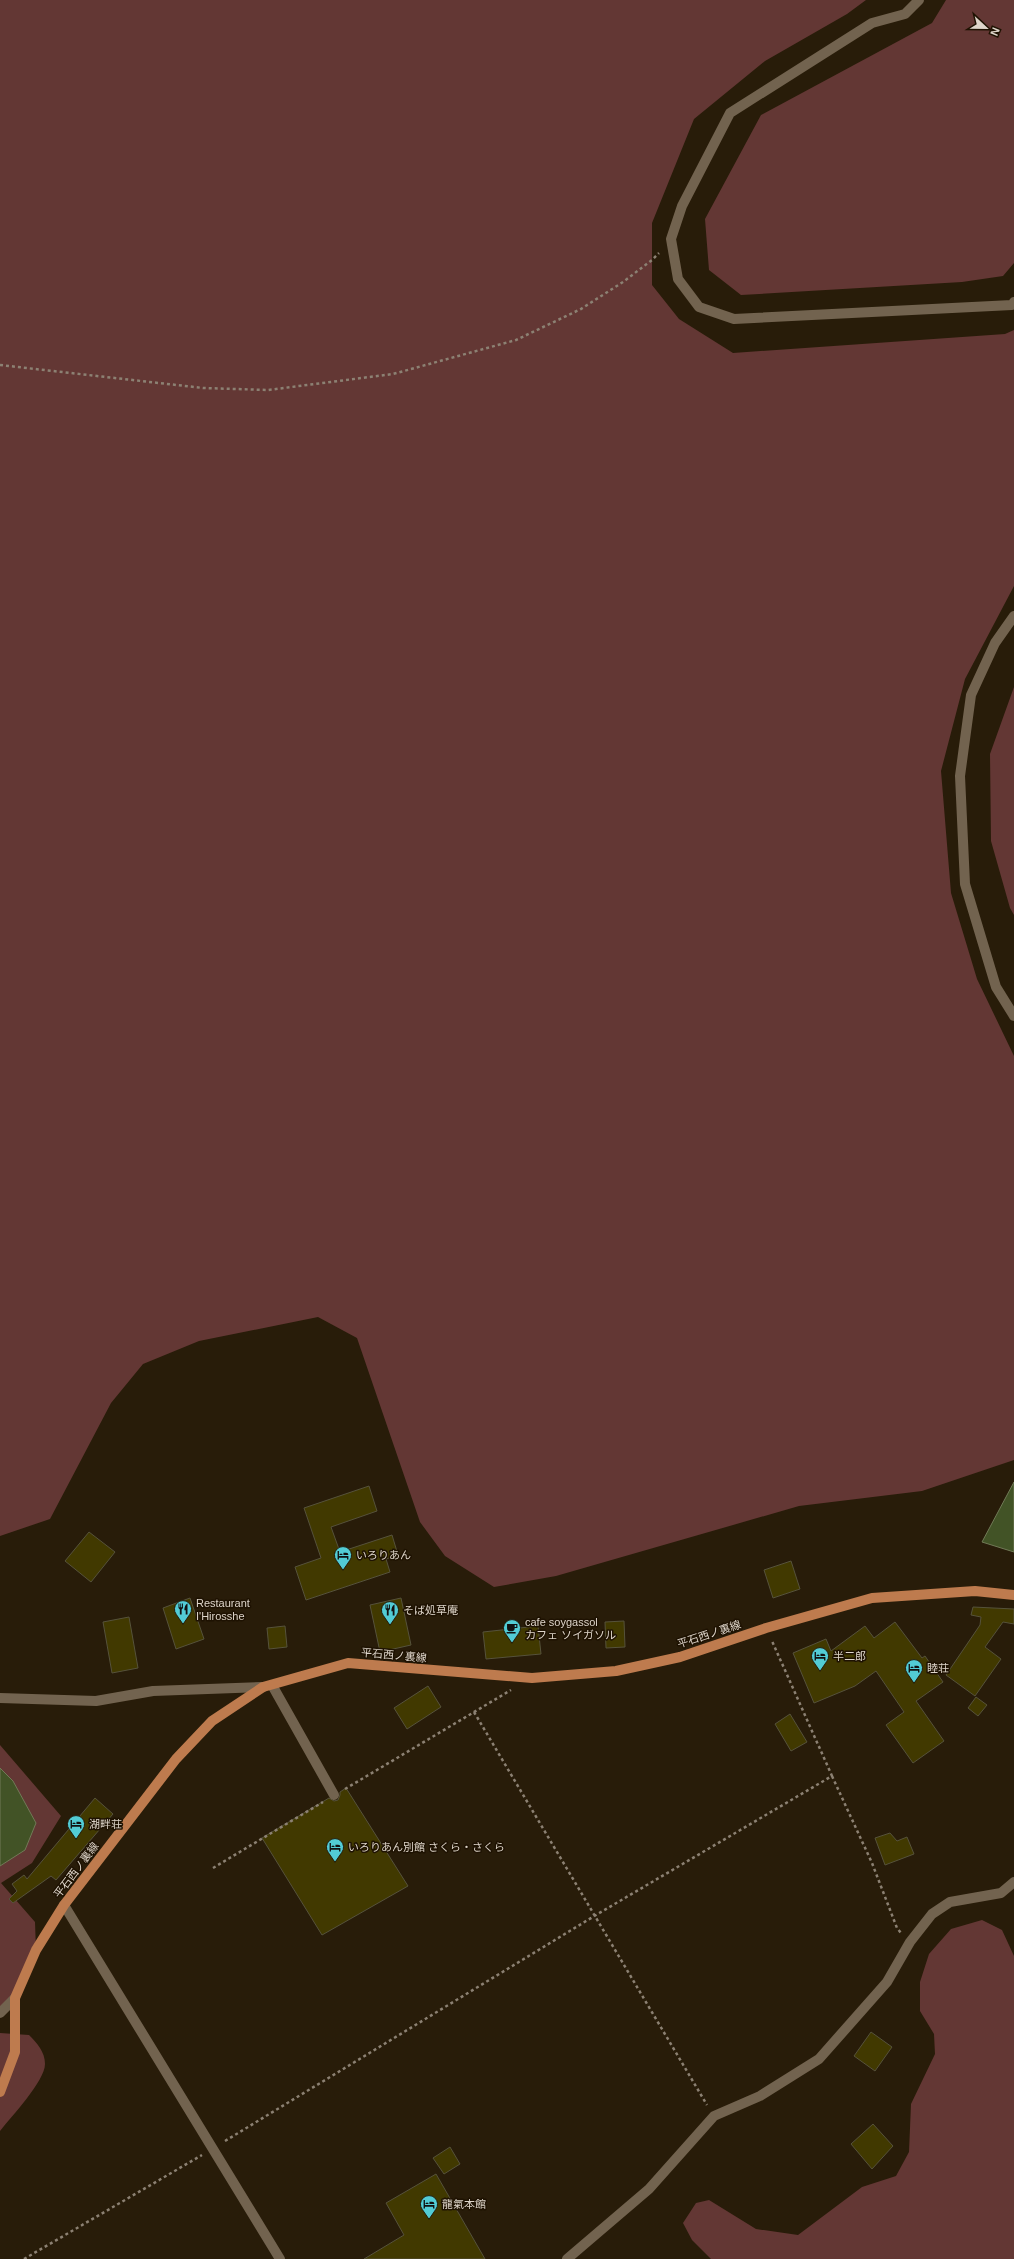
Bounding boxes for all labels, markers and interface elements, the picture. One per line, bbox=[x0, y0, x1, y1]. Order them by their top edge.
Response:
north arrow bbox=[966, 8, 1006, 48]
text: N bbox=[988, 26, 1002, 38]
hotel icon: いろりあん bbox=[333, 1545, 353, 1570]
place label: いろりあん bbox=[356, 1549, 411, 1561]
place label: Restaurant I'Hirosshe bbox=[196, 1597, 250, 1622]
restaurant icon: Restaurant I'Hirosshe bbox=[173, 1599, 193, 1624]
restaurant icon: そば処草庵 bbox=[380, 1600, 400, 1625]
place label: そば処草庵 bbox=[403, 1604, 458, 1616]
place label: cafe soygassol カフェ ソイガソル bbox=[525, 1616, 616, 1641]
cafe icon: cafe soygassol カフェ ソイガソル bbox=[502, 1618, 522, 1643]
street label: 平石西ノ裏線 bbox=[676, 1618, 742, 1650]
street label: 平石西ノ裏線 bbox=[361, 1646, 427, 1664]
hotel icon: 半二郎 bbox=[810, 1646, 830, 1671]
place label: 半二郎 bbox=[833, 1650, 866, 1662]
hotel icon: 睦荘 bbox=[904, 1658, 924, 1683]
place label: 睦荘 bbox=[927, 1662, 949, 1674]
hotel icon: 湖畔荘 bbox=[66, 1814, 86, 1839]
place label: 湖畔荘 bbox=[89, 1818, 122, 1830]
hotel icon: いろりあん別館 さくら・さくら bbox=[325, 1837, 345, 1862]
street label: 平石西ノ裏線 bbox=[51, 1840, 101, 1900]
place label: いろりあん別館 さくら・さくら bbox=[348, 1841, 505, 1853]
hotel icon: 龍氣本館 bbox=[419, 2194, 439, 2219]
place label: 龍氣本館 bbox=[442, 2198, 486, 2210]

